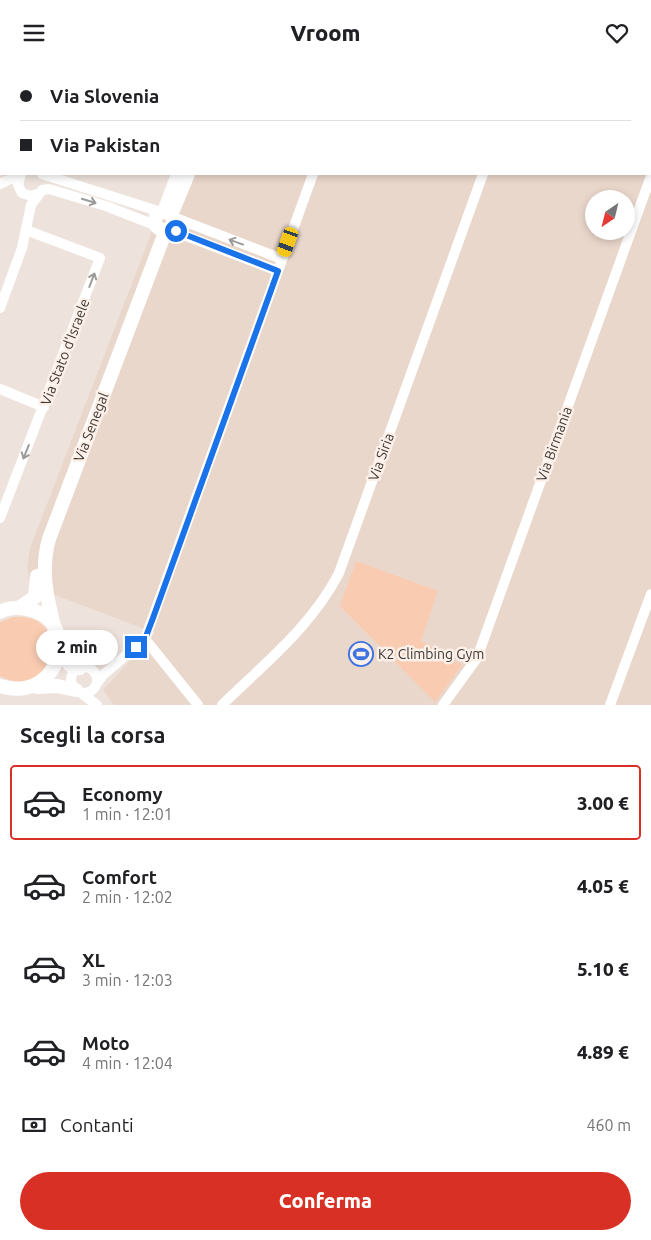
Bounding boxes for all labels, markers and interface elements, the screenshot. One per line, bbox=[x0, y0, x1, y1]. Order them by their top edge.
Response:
icon: menu bbox=[20, 19, 48, 47]
icon: heart bbox=[603, 19, 631, 47]
text: Vroom bbox=[290, 20, 361, 45]
text: Via Slovenia bbox=[50, 85, 159, 107]
text: Via Pakistan bbox=[50, 134, 160, 156]
north arrow bbox=[585, 190, 635, 240]
map controls bbox=[585, 190, 635, 240]
one-way arrow bbox=[81, 196, 97, 206]
route start bbox=[165, 220, 187, 242]
car bbox=[275, 225, 300, 259]
one-way arrow bbox=[229, 237, 244, 246]
one-way arrow bbox=[88, 272, 97, 288]
street label: Via Stato d'Israele bbox=[37, 296, 93, 408]
street label: Via Senegal bbox=[70, 390, 112, 464]
street label: Via Birmania bbox=[533, 404, 575, 484]
street label: Via Siria bbox=[365, 431, 397, 483]
one-way arrow bbox=[21, 444, 30, 459]
callout: 2 min bbox=[36, 629, 118, 665]
route end bbox=[125, 636, 147, 658]
text: 2 min bbox=[57, 638, 97, 656]
sports icon: K2 Climbing Gym bbox=[348, 641, 374, 667]
place label: K2 Climbing Gym bbox=[378, 646, 484, 662]
text: Scegli la corsa bbox=[20, 722, 166, 747]
icon: car bbox=[22, 780, 67, 825]
text: Economy bbox=[82, 783, 163, 805]
text: 3.00 € bbox=[577, 792, 629, 814]
text: 1 min · 12:01 bbox=[82, 805, 173, 823]
icon: car bbox=[22, 863, 67, 908]
text: Comfort bbox=[82, 866, 157, 888]
text: 4.05 € bbox=[577, 875, 629, 897]
text: 2 min · 12:02 bbox=[82, 888, 173, 906]
icon: car bbox=[22, 946, 67, 991]
text: XL bbox=[82, 949, 105, 971]
text: 5.10 € bbox=[577, 958, 629, 980]
text: 3 min · 12:03 bbox=[82, 971, 173, 989]
icon: car bbox=[22, 1029, 67, 1074]
text: Moto bbox=[82, 1032, 130, 1054]
text: 4.89 € bbox=[577, 1041, 629, 1063]
text: 4 min · 12:04 bbox=[82, 1054, 173, 1072]
icon: cash bbox=[20, 1111, 48, 1139]
text: Contanti bbox=[60, 1114, 134, 1136]
text: 460 m bbox=[586, 1116, 631, 1134]
button: Conferma bbox=[20, 1172, 631, 1230]

